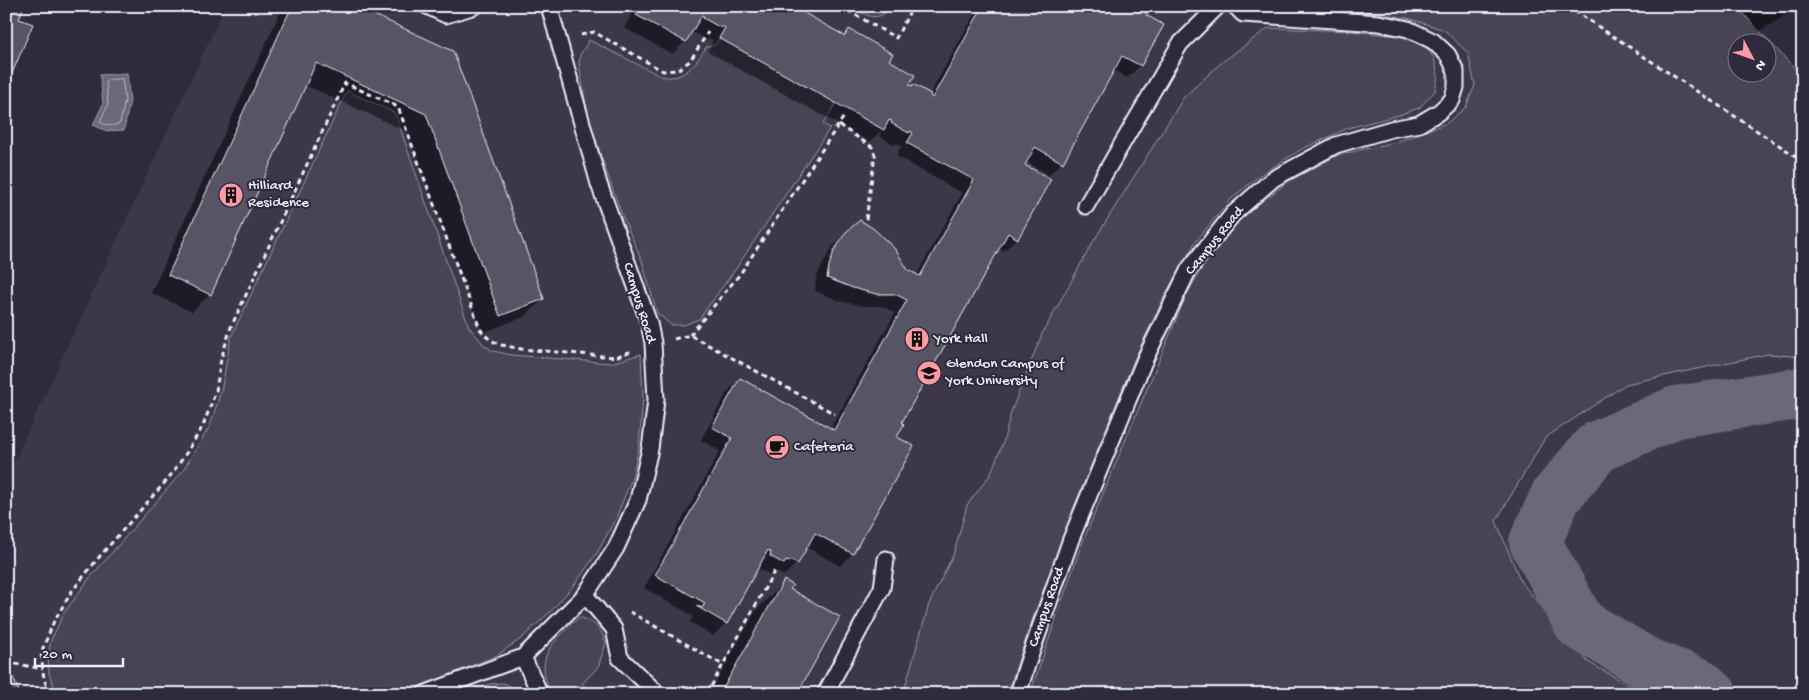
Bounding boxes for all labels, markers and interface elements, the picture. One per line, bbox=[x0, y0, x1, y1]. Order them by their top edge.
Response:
north arrow bbox=[1726, 32, 1776, 82]
text: N bbox=[1751, 56, 1769, 74]
place label: Hilliard Residence bbox=[248, 177, 309, 212]
building icon: Hilliard Residence bbox=[218, 182, 244, 208]
street label: Campus Road bbox=[1182, 202, 1249, 279]
street label: Campus Road bbox=[618, 261, 660, 347]
building icon: York Hall bbox=[904, 326, 930, 352]
place label: York Hall bbox=[932, 330, 988, 348]
place label: Glendon Campus of York University bbox=[944, 355, 1065, 390]
school or university icon: Glendon Campus of York University bbox=[916, 360, 942, 386]
cafe icon: Cafeteria bbox=[764, 434, 790, 460]
place label: Cafeteria bbox=[794, 438, 854, 456]
street label: Campus Road bbox=[1025, 564, 1069, 649]
scale bar bbox=[35, 635, 122, 667]
text: 20 m bbox=[42, 646, 72, 664]

